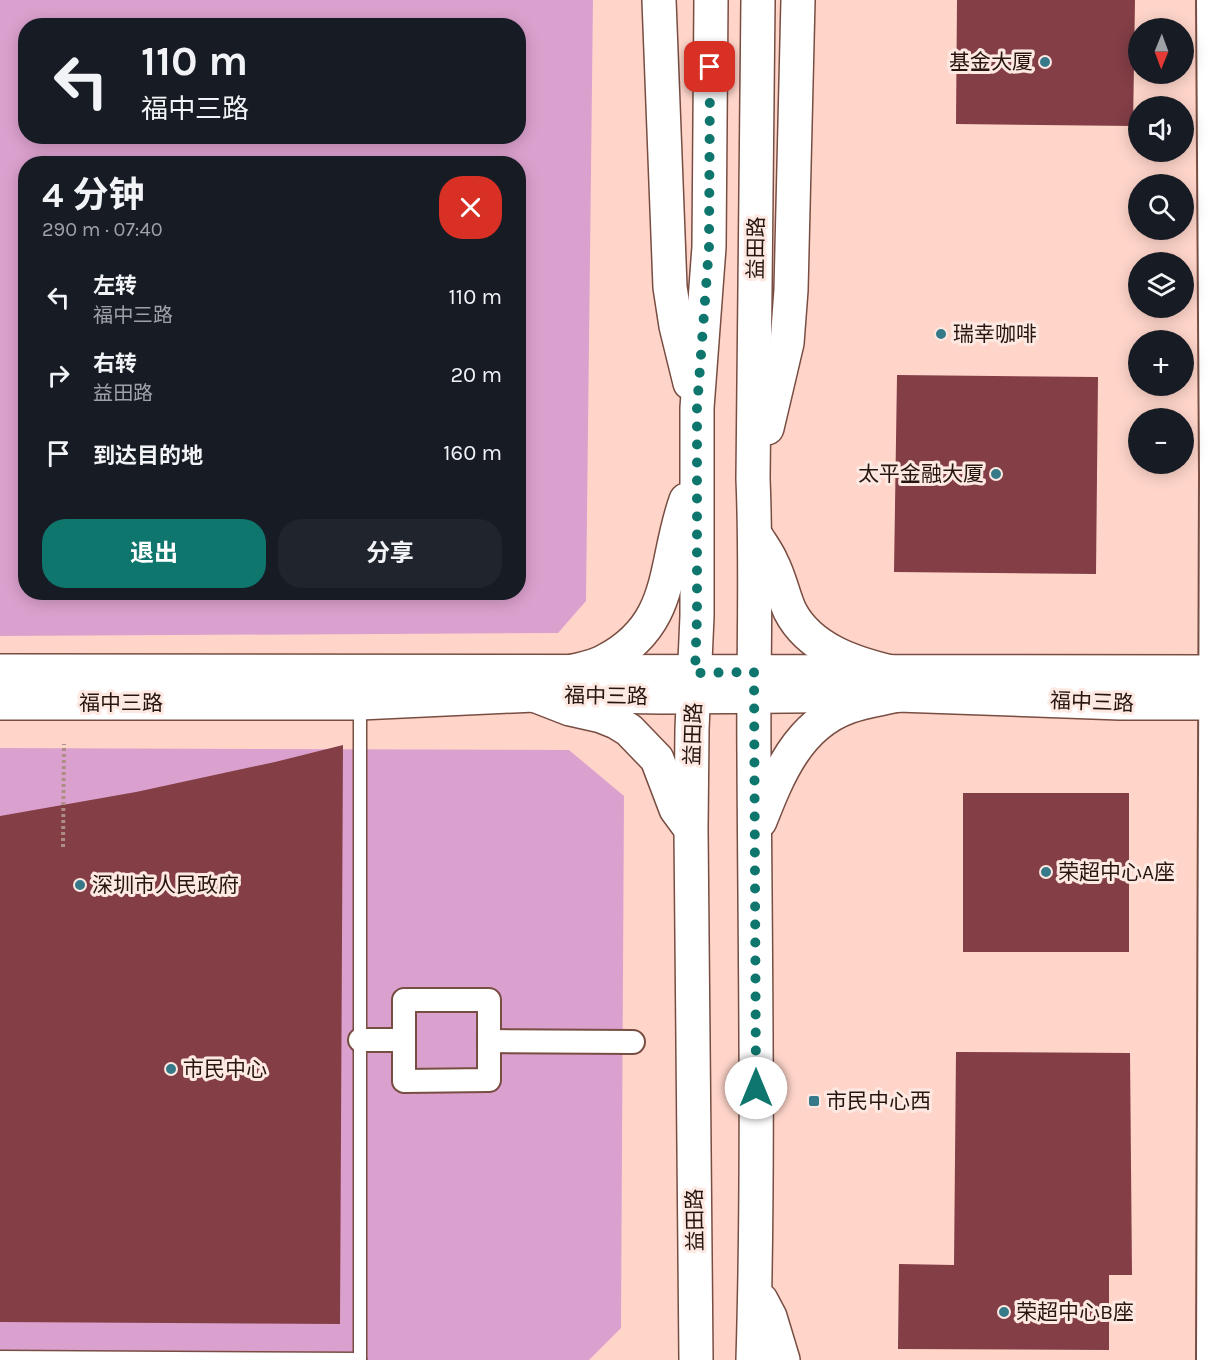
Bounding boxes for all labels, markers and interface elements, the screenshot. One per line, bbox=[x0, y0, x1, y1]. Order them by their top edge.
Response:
north arrow bbox=[1128, 18, 1194, 84]
map controls bbox=[1128, 18, 1194, 474]
text: 110 m bbox=[141, 36, 248, 86]
pin bbox=[684, 41, 735, 92]
icon: left bbox=[42, 42, 120, 120]
icon: arrive bbox=[693, 50, 726, 83]
place label: 基金大厦 bbox=[949, 50, 1033, 74]
marker: 基金大厦 bbox=[1038, 55, 1052, 69]
text: 福中三路 bbox=[141, 93, 249, 125]
button: sound bbox=[1128, 96, 1194, 162]
text: 4 分钟 bbox=[42, 174, 145, 216]
button: search bbox=[1128, 174, 1194, 240]
button: close bbox=[439, 176, 502, 239]
street label: 益田路 bbox=[743, 216, 769, 280]
text: 290 m · 07:40 bbox=[42, 218, 163, 241]
button: layers bbox=[1128, 252, 1194, 318]
text: 左转 bbox=[93, 273, 137, 299]
icon: left bbox=[42, 281, 75, 314]
text: 110 m bbox=[449, 284, 502, 310]
text: 福中三路 bbox=[93, 304, 173, 327]
place label: 瑞幸咖啡 bbox=[953, 322, 1037, 346]
marker: 瑞幸咖啡 bbox=[934, 327, 948, 341]
button: + bbox=[1128, 330, 1194, 396]
text: 右转 bbox=[93, 351, 137, 377]
icon: right bbox=[42, 359, 75, 392]
text: 20 m bbox=[450, 362, 502, 388]
text: 益田路 bbox=[93, 382, 153, 405]
button: − bbox=[1128, 408, 1194, 474]
icon: arrive bbox=[42, 437, 75, 470]
text: 160 m bbox=[443, 440, 502, 466]
text: 到达目的地 bbox=[93, 443, 203, 469]
place label: 太平金融大厦 bbox=[858, 462, 984, 486]
marker: 太平金融大厦 bbox=[989, 467, 1003, 481]
button: 退出 bbox=[42, 519, 266, 588]
button: 分享 bbox=[278, 519, 502, 588]
street label: 福中三路 bbox=[564, 683, 648, 709]
street label: 福中三路 bbox=[1050, 689, 1134, 715]
street label: 福中三路 bbox=[79, 691, 163, 715]
street label: 益田路 bbox=[680, 702, 706, 766]
place label: 荣超中心A座 bbox=[1058, 860, 1175, 884]
marker: 荣超中心A座 bbox=[1039, 865, 1053, 879]
place label: 深圳市人民政府 bbox=[92, 873, 239, 897]
marker: 深圳市人民政府 bbox=[73, 878, 87, 892]
position arrow bbox=[724, 1056, 788, 1120]
place label: 市民中心 bbox=[183, 1057, 267, 1081]
marker: 市民中心 bbox=[164, 1062, 178, 1076]
place label: 市民中心西 bbox=[826, 1089, 931, 1113]
marker: 市民中心西 bbox=[807, 1094, 821, 1108]
street label: 益田路 bbox=[682, 1188, 708, 1252]
place label: 荣超中心B座 bbox=[1016, 1300, 1134, 1324]
marker: 荣超中心B座 bbox=[997, 1305, 1011, 1319]

